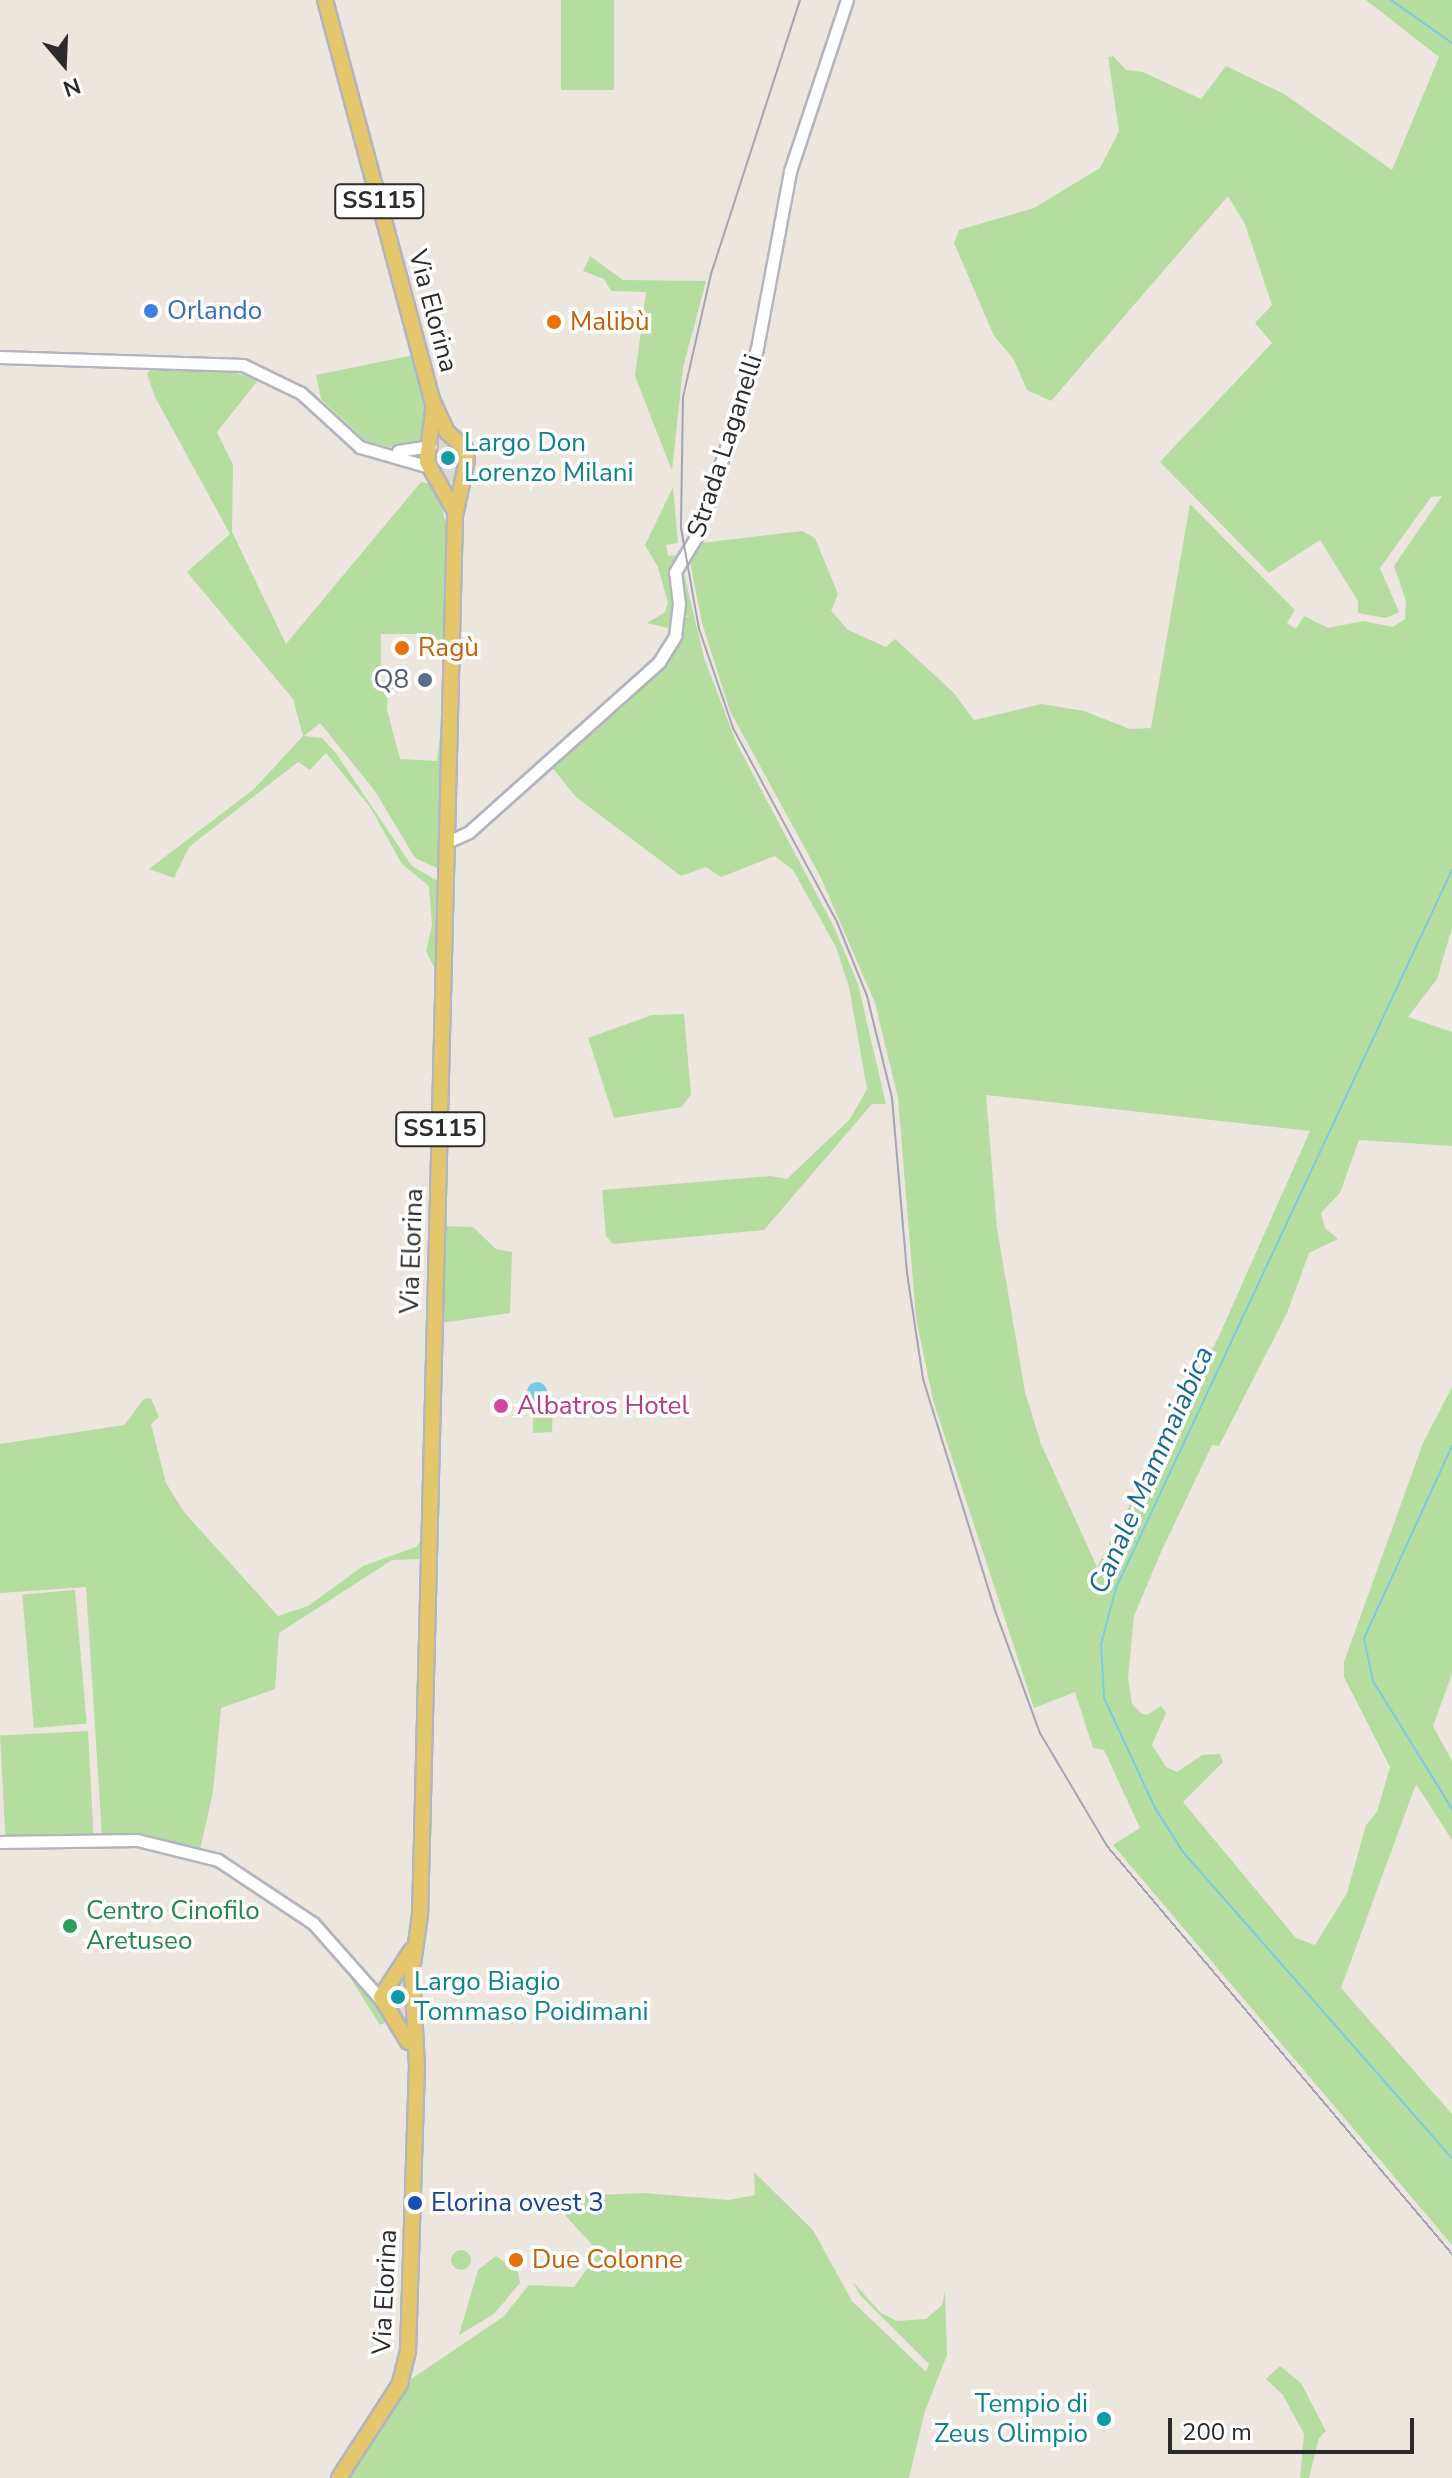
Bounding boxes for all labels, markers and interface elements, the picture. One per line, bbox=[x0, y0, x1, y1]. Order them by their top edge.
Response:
north arrow bbox=[24, 24, 104, 104]
text: N bbox=[59, 70, 84, 104]
road number: SS115 bbox=[333, 181, 425, 221]
street label: Via Elorina bbox=[402, 246, 464, 376]
place label: Orlando bbox=[167, 295, 262, 327]
marker: Orlando bbox=[142, 302, 160, 320]
place label: Malibù bbox=[570, 306, 649, 338]
marker: Malibù bbox=[545, 313, 563, 331]
street label: Strada Laganelli bbox=[681, 351, 769, 541]
place label: Largo Don Lorenzo Milani bbox=[464, 427, 634, 488]
marker: Largo Don Lorenzo Milani bbox=[439, 449, 457, 467]
place label: Ragù bbox=[418, 632, 479, 664]
marker: Ragù bbox=[393, 639, 411, 657]
place label: Q8 bbox=[373, 664, 409, 696]
marker: Q8 bbox=[416, 671, 434, 689]
road number: SS115 bbox=[394, 1109, 486, 1149]
street label: Via Elorina bbox=[394, 1188, 430, 1314]
water label: Canale Mammaiabica bbox=[1081, 1341, 1221, 1599]
place label: Albatros Hotel bbox=[517, 1390, 689, 1422]
marker: Albatros Hotel bbox=[492, 1397, 510, 1415]
place label: Centro Cinofilo Aretuseo bbox=[86, 1895, 260, 1956]
marker: Centro Cinofilo Aretuseo bbox=[61, 1917, 79, 1935]
place label: Largo Biagio Tommaso Poidimani bbox=[414, 1966, 648, 2028]
marker: Largo Biagio Tommaso Poidimani bbox=[389, 1988, 407, 2006]
place label: Elorina ovest 3 bbox=[431, 2187, 604, 2219]
marker: Elorina ovest 3 bbox=[406, 2194, 424, 2212]
street label: Via Elorina bbox=[366, 2229, 404, 2355]
place label: Due Colonne bbox=[532, 2244, 683, 2276]
marker: Due Colonne bbox=[507, 2251, 525, 2269]
place label: Tempio di Zeus Olimpio bbox=[934, 2388, 1088, 2450]
scale bar bbox=[1172, 2402, 1418, 2452]
marker: Tempio di Zeus Olimpio bbox=[1095, 2410, 1113, 2428]
text: 200 m bbox=[1182, 2416, 1252, 2448]

